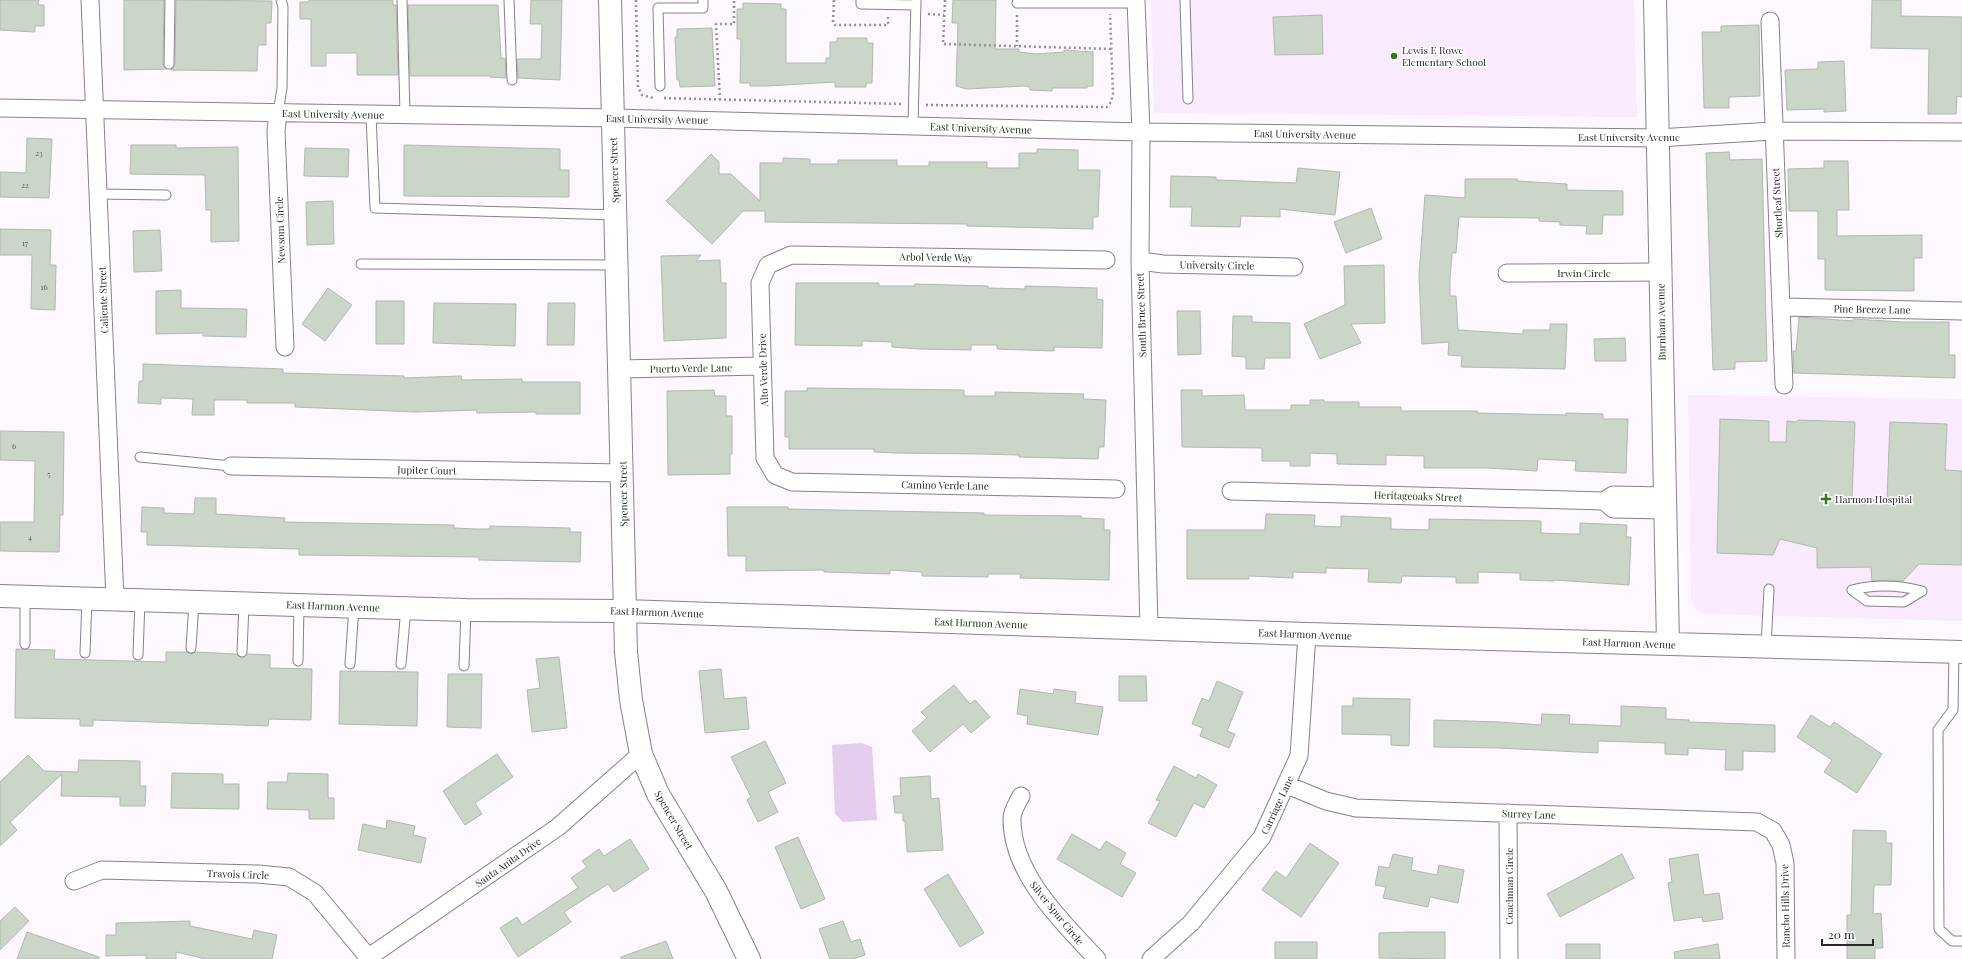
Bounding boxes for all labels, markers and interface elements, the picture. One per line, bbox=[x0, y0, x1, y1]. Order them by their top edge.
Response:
place label: Lewis E Rowe Elementary School bbox=[1402, 43, 1486, 69]
marker: Lewis E Rowe Elementary School bbox=[1389, 51, 1399, 61]
street label: East University Avenue bbox=[282, 106, 384, 122]
street label: East University Avenue bbox=[606, 111, 708, 127]
street label: East University Avenue bbox=[930, 119, 1032, 137]
street label: East University Avenue bbox=[1254, 126, 1356, 142]
street label: East University Avenue bbox=[1578, 130, 1680, 144]
street label: Spencer Street bbox=[606, 136, 622, 203]
house number: 23 bbox=[35, 147, 43, 158]
street label: Shortleaf Street bbox=[1768, 167, 1786, 238]
house number: 22 bbox=[21, 179, 29, 190]
street label: Newsom Circle bbox=[272, 196, 288, 264]
house number: 17 bbox=[22, 237, 29, 248]
street label: Arbol Verde Way bbox=[898, 249, 973, 265]
street label: University Circle bbox=[1179, 257, 1255, 273]
street label: Caliente Street bbox=[95, 266, 111, 334]
street label: Irwin Circle bbox=[1557, 266, 1611, 280]
street label: South Bruce Street bbox=[1133, 272, 1149, 357]
house number: 16 bbox=[40, 281, 48, 292]
street label: Burnham Avenue bbox=[1653, 283, 1669, 361]
street label: Pine Breeze Lane bbox=[1833, 301, 1911, 317]
street label: Alto Verde Drive bbox=[755, 333, 771, 408]
street label: Puerto Verde Lane bbox=[650, 360, 732, 376]
house number: 6 bbox=[12, 440, 16, 451]
street label: Spencer Street bbox=[615, 461, 631, 527]
street label: Jupiter Court bbox=[396, 462, 457, 478]
house number: 5 bbox=[47, 468, 51, 479]
street label: Camino Verde Lane bbox=[901, 477, 989, 493]
street label: Heritageoaks Street bbox=[1374, 487, 1463, 505]
place label: Harmon Hospital bbox=[1835, 492, 1912, 506]
marker: Harmon Hospital bbox=[1820, 493, 1832, 505]
house number: 4 bbox=[28, 531, 32, 542]
street label: East Harmon Avenue bbox=[286, 597, 380, 615]
street label: East Harmon Avenue bbox=[610, 603, 704, 621]
street label: East Harmon Avenue bbox=[934, 614, 1028, 632]
street label: East Harmon Avenue bbox=[1258, 625, 1352, 643]
street label: East Harmon Avenue bbox=[1582, 634, 1676, 652]
street label: Carriage Lane bbox=[1257, 773, 1297, 837]
street label: Spencer Street bbox=[652, 788, 697, 852]
street label: Surrey Lane bbox=[1502, 806, 1556, 822]
street label: Santa Anita Drive bbox=[472, 834, 544, 890]
street label: Coachman Circle bbox=[1502, 847, 1516, 925]
street label: Rancho Hills Drive bbox=[1777, 864, 1793, 948]
street label: Travois Circle bbox=[207, 866, 269, 882]
street label: Silver Spur Circle bbox=[1027, 878, 1087, 948]
scale bar bbox=[1822, 921, 1873, 947]
text: 20 m bbox=[1828, 926, 1855, 942]

